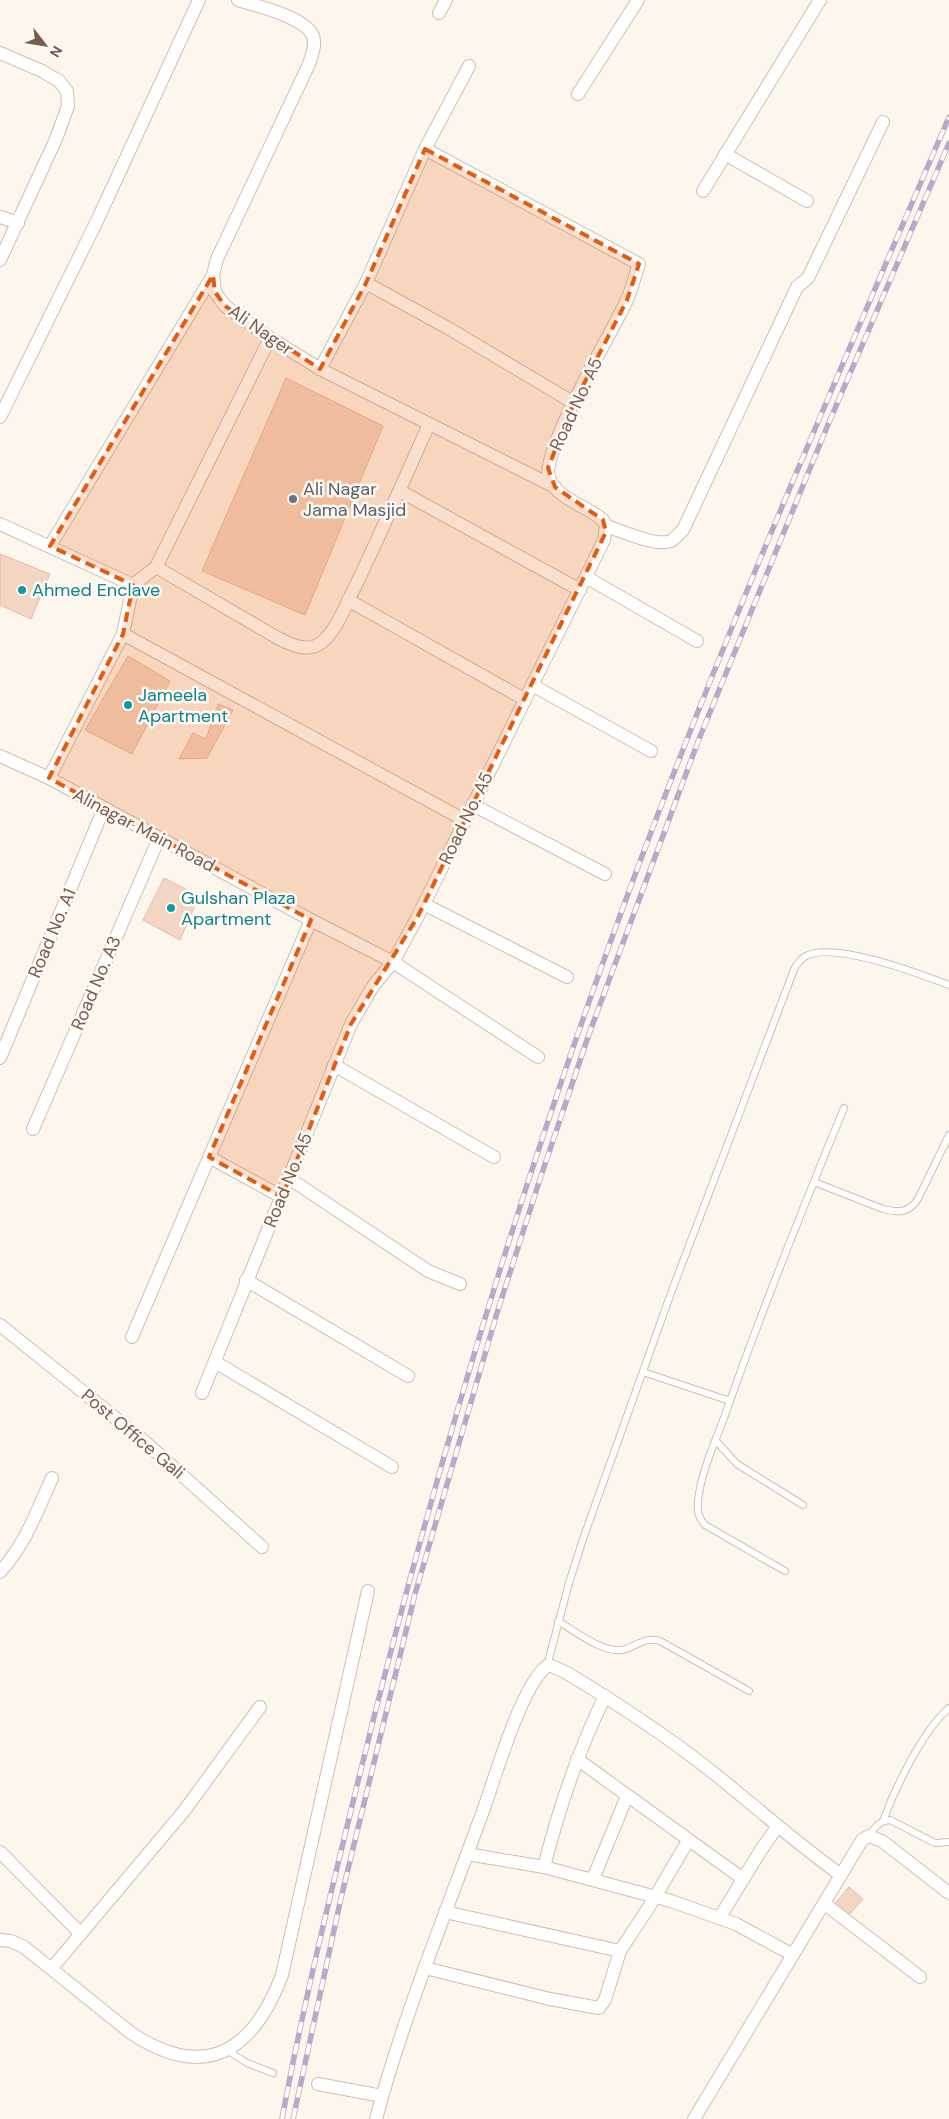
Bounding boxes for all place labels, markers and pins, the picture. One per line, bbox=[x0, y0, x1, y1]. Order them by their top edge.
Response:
place label: Ali Nagar Jama Masjid bbox=[303, 477, 406, 522]
marker: Ali Nagar Jama Masjid bbox=[287, 493, 299, 505]
place label: Ahmed Enclave bbox=[32, 578, 160, 602]
marker: Ahmed Enclave bbox=[16, 584, 28, 596]
place label: Jameela Apartment bbox=[138, 683, 228, 728]
marker: Jameela Apartment bbox=[122, 699, 134, 711]
place label: Gulshan Plaza Apartment bbox=[181, 886, 296, 931]
marker: Gulshan Plaza Apartment bbox=[165, 902, 177, 914]

